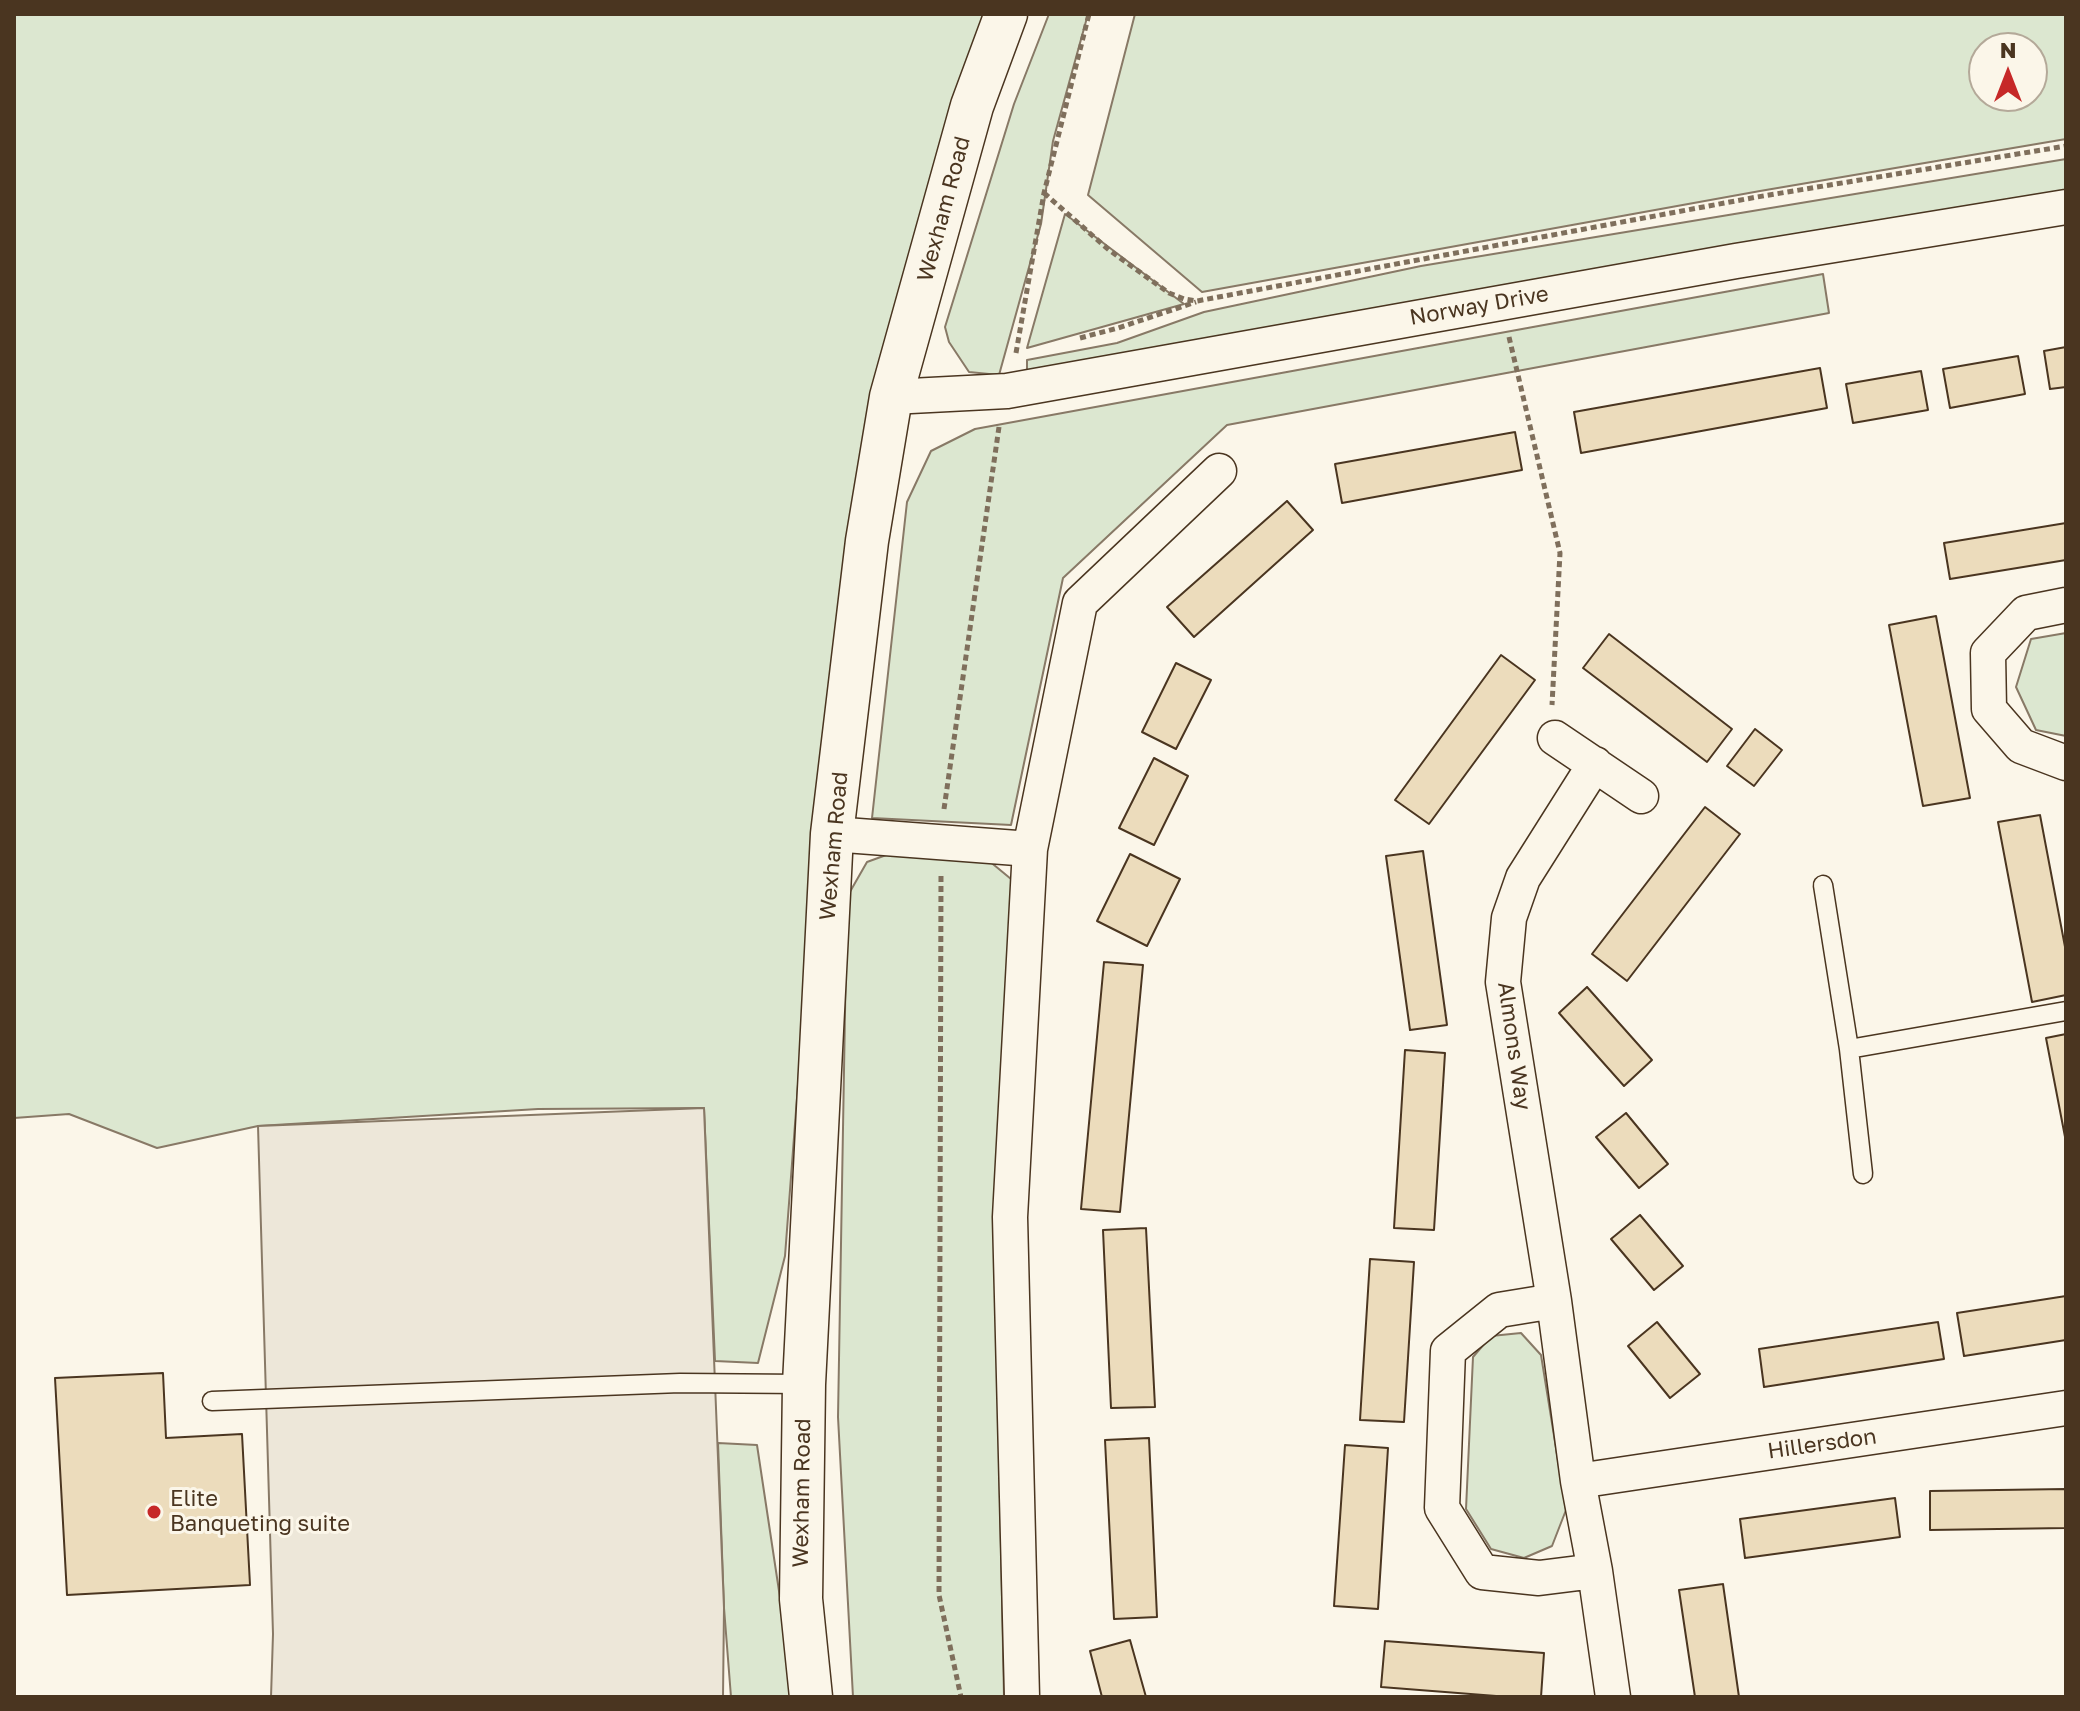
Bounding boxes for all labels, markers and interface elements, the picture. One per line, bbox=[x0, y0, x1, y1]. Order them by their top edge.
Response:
north arrow bbox=[1968, 32, 2048, 112]
text: N bbox=[2000, 36, 2016, 63]
street label: Wexham Road bbox=[912, 133, 976, 285]
street label: Norway Drive bbox=[1407, 281, 1551, 331]
street label: Wexham Road bbox=[814, 770, 854, 922]
street label: Almons Way bbox=[1492, 980, 1536, 1112]
street label: Wexham Road bbox=[787, 1418, 817, 1568]
street label: Hillersdon bbox=[1766, 1423, 1878, 1465]
place label: Elite Banqueting suite bbox=[170, 1486, 350, 1538]
marker: Elite Banqueting suite bbox=[145, 1503, 163, 1521]

